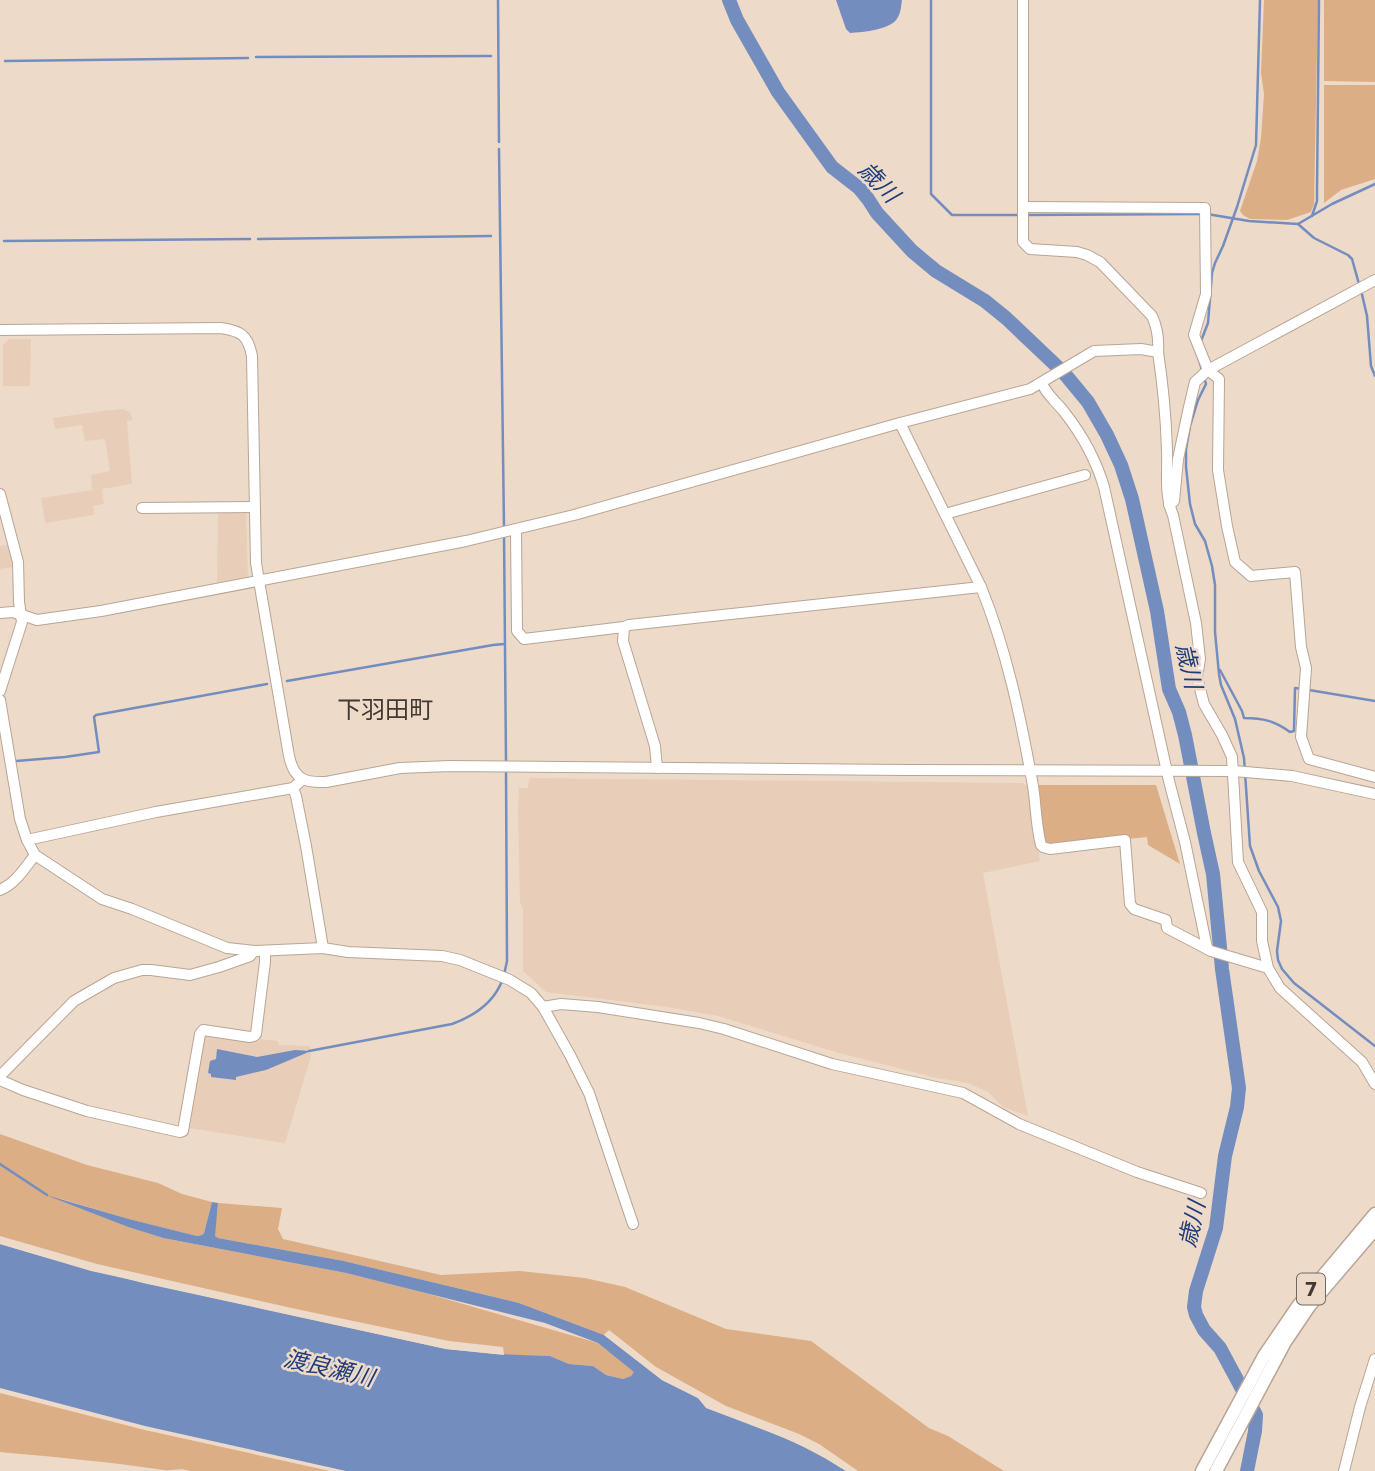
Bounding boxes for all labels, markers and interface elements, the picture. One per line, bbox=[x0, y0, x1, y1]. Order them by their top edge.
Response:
water label: 歳川 bbox=[854, 156, 906, 210]
water label: 歳川 bbox=[1171, 641, 1208, 694]
district label: 下羽田町 bbox=[337, 696, 433, 724]
water label: 歳川 bbox=[1174, 1196, 1211, 1249]
road number: 7 bbox=[1297, 1274, 1325, 1304]
water label: 渡良瀬川 bbox=[281, 1345, 380, 1392]

